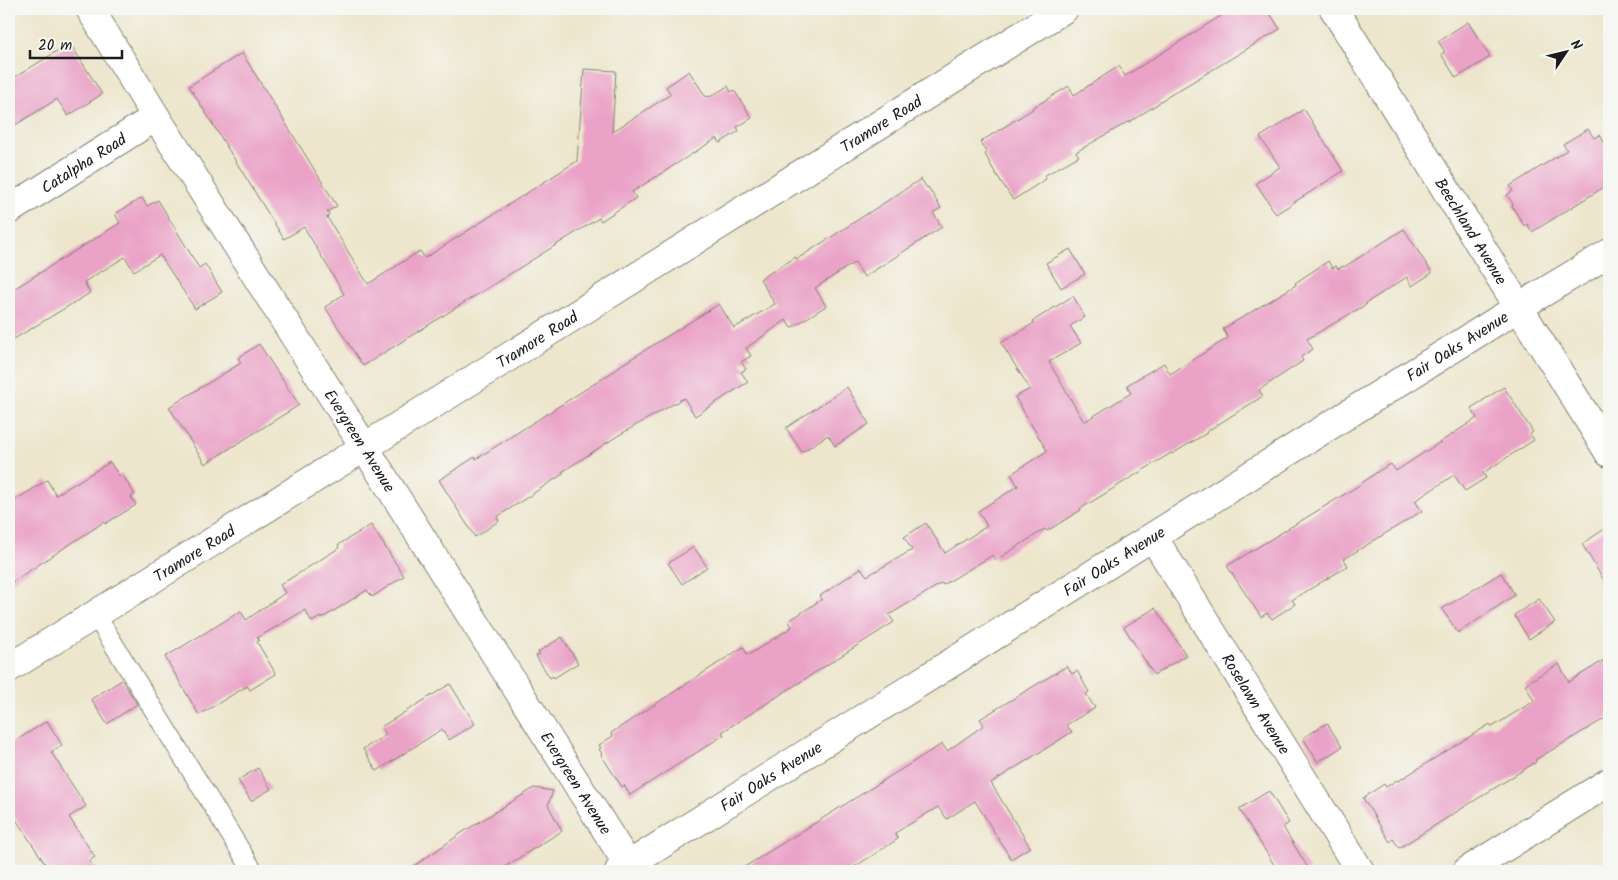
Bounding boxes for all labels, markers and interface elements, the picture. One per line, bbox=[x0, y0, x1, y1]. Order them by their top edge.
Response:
scale bar bbox=[30, 28, 122, 60]
north arrow bbox=[1540, 28, 1590, 78]
text: 20 m bbox=[38, 34, 72, 58]
text: N bbox=[1564, 35, 1587, 55]
street label: Tramore Road bbox=[836, 89, 928, 160]
street label: Catalpha Road bbox=[36, 127, 133, 201]
street label: Beechland Avenue bbox=[1427, 173, 1513, 290]
street label: Tramore Road bbox=[492, 305, 584, 376]
street label: Fair Oaks Avenue bbox=[1402, 306, 1514, 389]
street label: Evergreen Avenue bbox=[317, 385, 401, 498]
street label: Tramore Road bbox=[149, 519, 242, 589]
street label: Fair Oaks Avenue bbox=[1059, 521, 1171, 604]
street label: Roselawn Avenue bbox=[1214, 649, 1296, 760]
street label: Evergreen Avenue bbox=[533, 727, 617, 840]
street label: Fair Oaks Avenue bbox=[715, 736, 828, 819]

